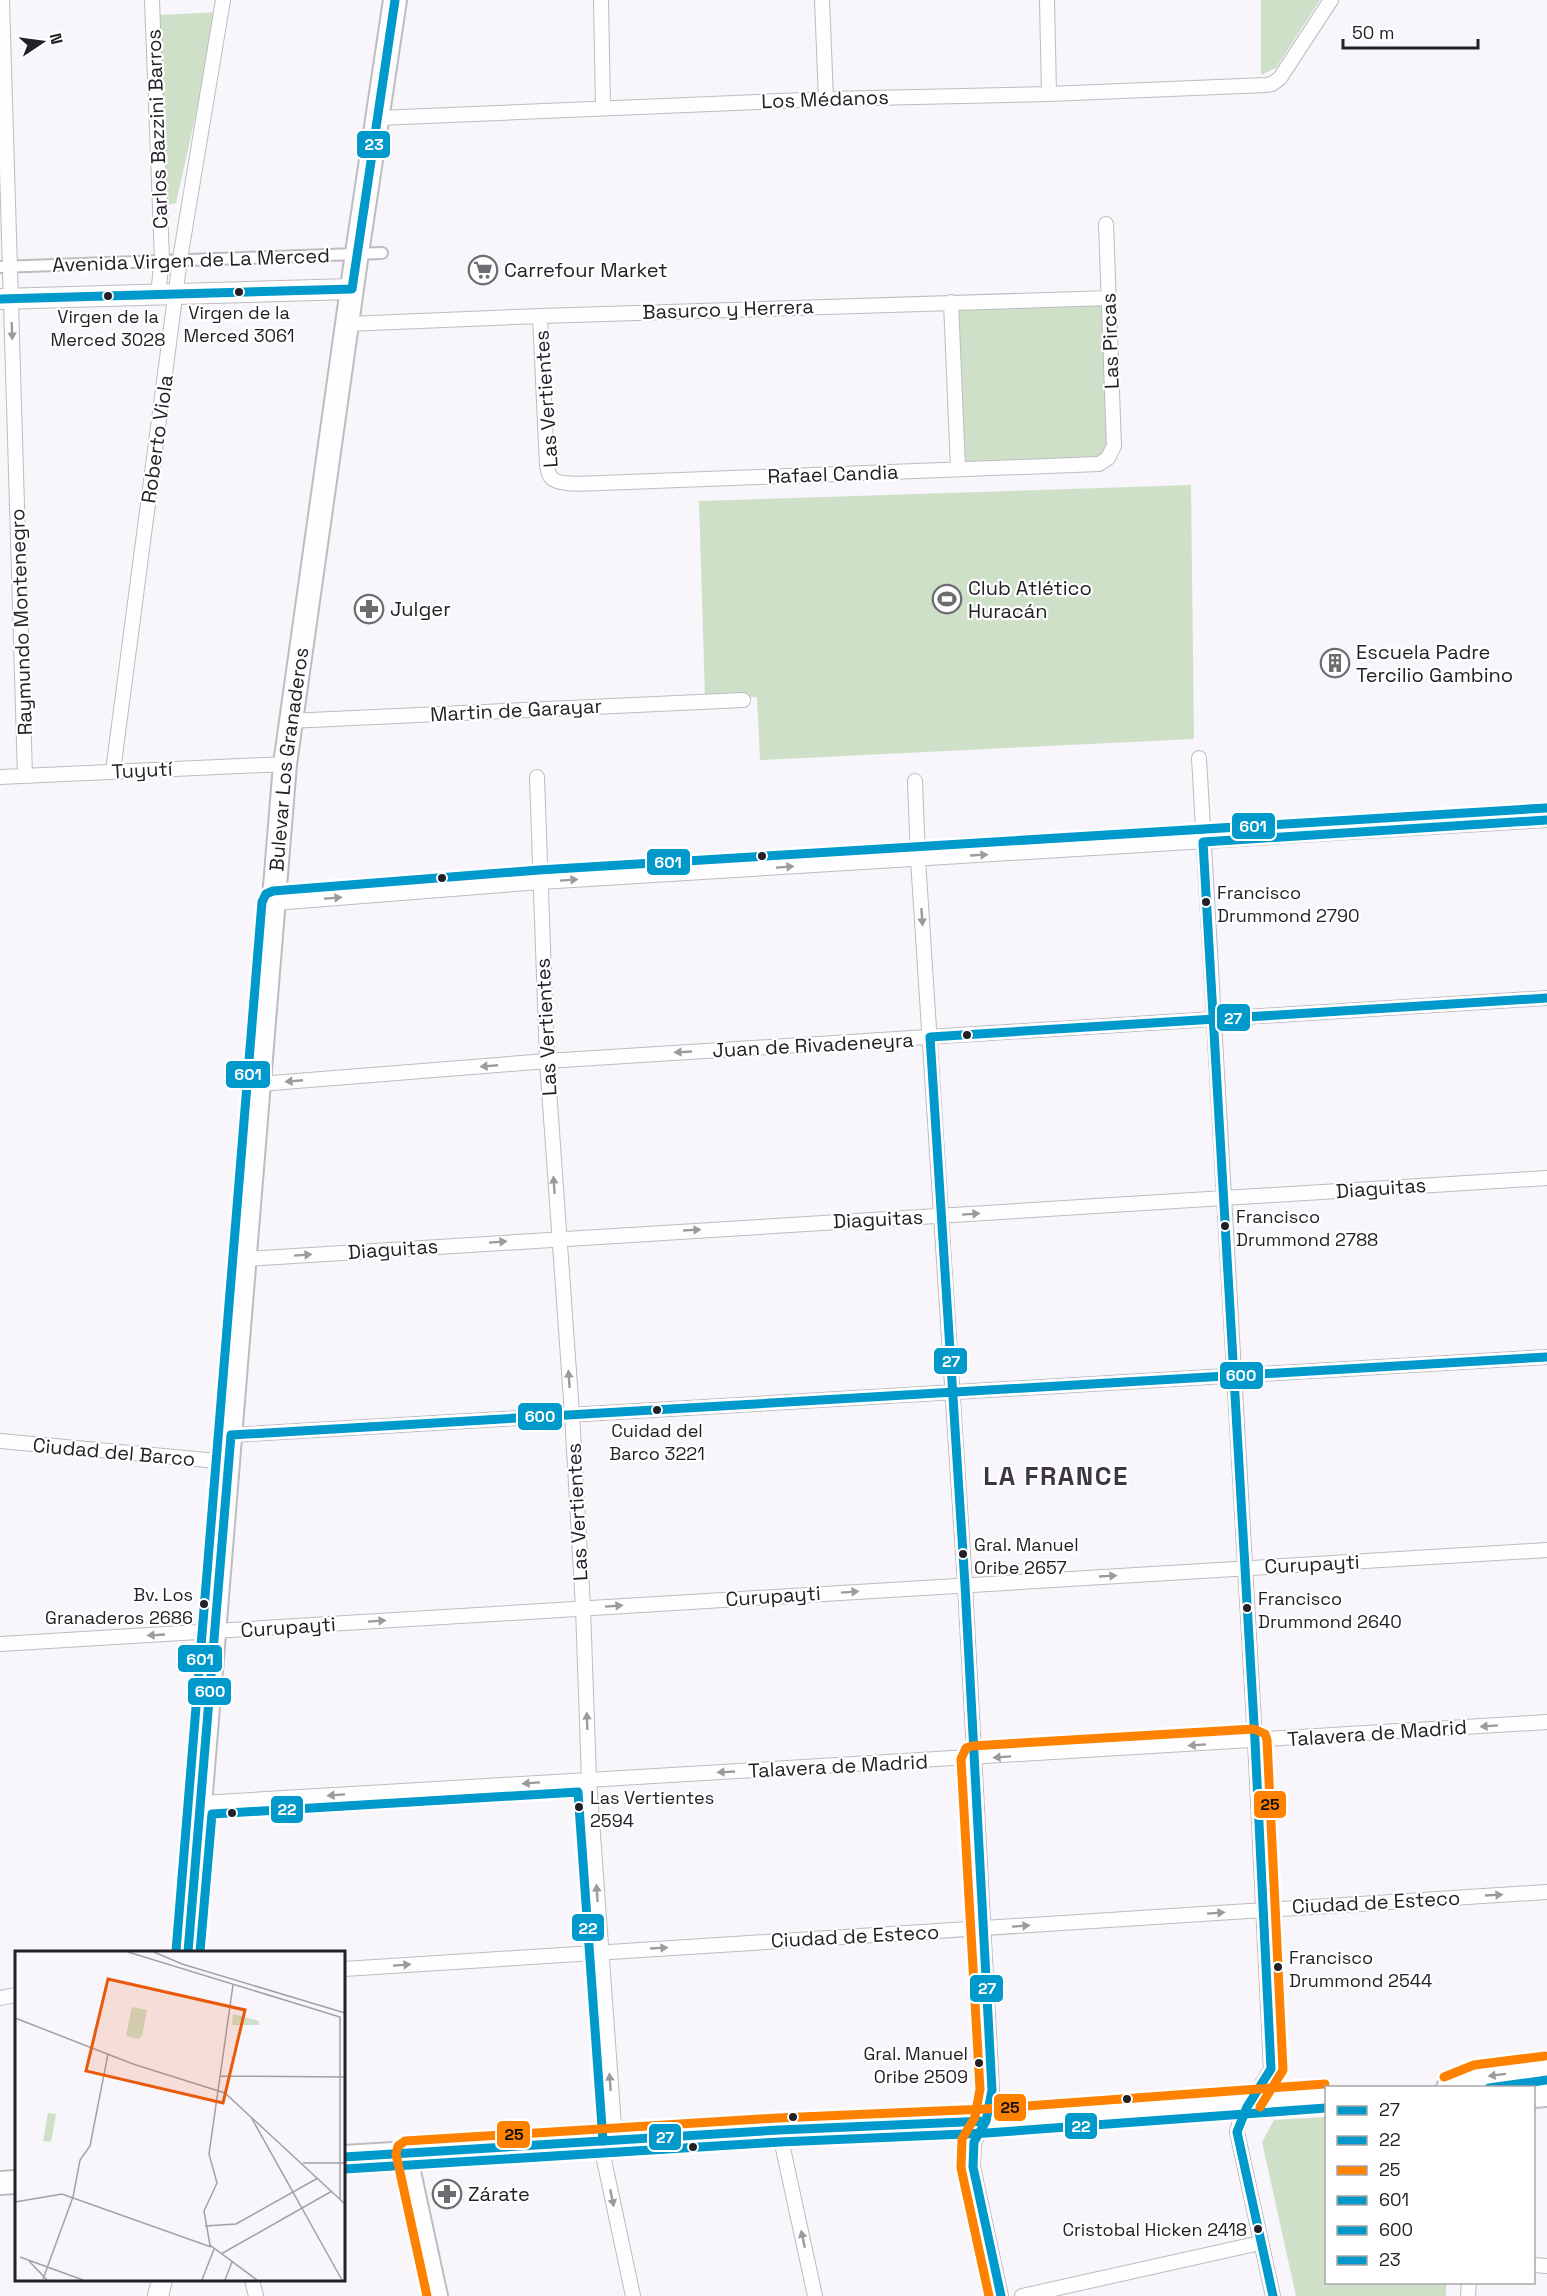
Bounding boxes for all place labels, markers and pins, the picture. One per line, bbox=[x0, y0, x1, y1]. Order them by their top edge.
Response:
supermarket icon: Carrefour Market bbox=[467, 254, 499, 286]
place label: Carrefour Market bbox=[504, 257, 667, 283]
marker: Virgen de la Merced 3061 bbox=[233, 286, 245, 298]
marker: Virgen de la Merced 3028 bbox=[102, 290, 114, 302]
place label: Virgen de la Merced 3061 bbox=[183, 301, 295, 347]
place label: Virgen de la Merced 3028 bbox=[51, 305, 165, 351]
place label: Club Atlético Huracán bbox=[968, 575, 1092, 624]
sports icon: Club Atlético Huracán bbox=[931, 583, 963, 615]
pharmacy icon: Julger bbox=[353, 593, 385, 625]
place label: Julger bbox=[390, 596, 451, 622]
place label: Escuela Padre Tercilio Gambino bbox=[1356, 639, 1513, 688]
building icon: Escuela Padre Tercilio Gambino bbox=[1319, 647, 1351, 679]
unlabelled marker bbox=[756, 850, 768, 862]
unlabelled marker bbox=[436, 872, 448, 884]
place label: Francisco Drummond 2790 bbox=[1217, 881, 1359, 927]
marker: Francisco Drummond 2790 bbox=[1200, 896, 1212, 908]
unlabelled marker bbox=[961, 1029, 973, 1041]
place label: Francisco Drummond 2788 bbox=[1236, 1205, 1378, 1251]
marker: Francisco Drummond 2788 bbox=[1219, 1220, 1231, 1232]
marker: Cuidad del Barco 3221 bbox=[651, 1404, 663, 1416]
place label: Cuidad del Barco 3221 bbox=[609, 1419, 705, 1465]
place label: Gral. Manuel Oribe 2657 bbox=[974, 1533, 1079, 1579]
marker: Gral. Manuel Oribe 2657 bbox=[957, 1548, 969, 1560]
place label: Bv. Los Granaderos 2686 bbox=[45, 1583, 193, 1629]
place label: Francisco Drummond 2640 bbox=[1258, 1587, 1402, 1633]
marker: Bv. Los Granaderos 2686 bbox=[198, 1598, 210, 1610]
marker: Francisco Drummond 2640 bbox=[1241, 1602, 1253, 1614]
place label: Las Vertientes 2594 bbox=[590, 1786, 714, 1832]
marker: Las Vertientes 2594 bbox=[573, 1801, 585, 1813]
unlabelled marker bbox=[226, 1807, 238, 1819]
place label: Francisco Drummond 2544 bbox=[1289, 1946, 1432, 1992]
marker: Francisco Drummond 2544 bbox=[1272, 1961, 1284, 1973]
place label: Gral. Manuel Oribe 2509 bbox=[863, 2042, 968, 2088]
marker: Gral. Manuel Oribe 2509 bbox=[973, 2057, 985, 2069]
unlabelled marker bbox=[1121, 2093, 1133, 2105]
unlabelled marker bbox=[787, 2111, 799, 2123]
unlabelled marker bbox=[687, 2141, 699, 2153]
pharmacy icon: Zárate bbox=[431, 2178, 463, 2210]
place label: Zárate bbox=[468, 2181, 530, 2207]
place label: Cristobal Hicken 2418 bbox=[1063, 2218, 1247, 2241]
marker: Cristobal Hicken 2418 bbox=[1252, 2223, 1264, 2235]

